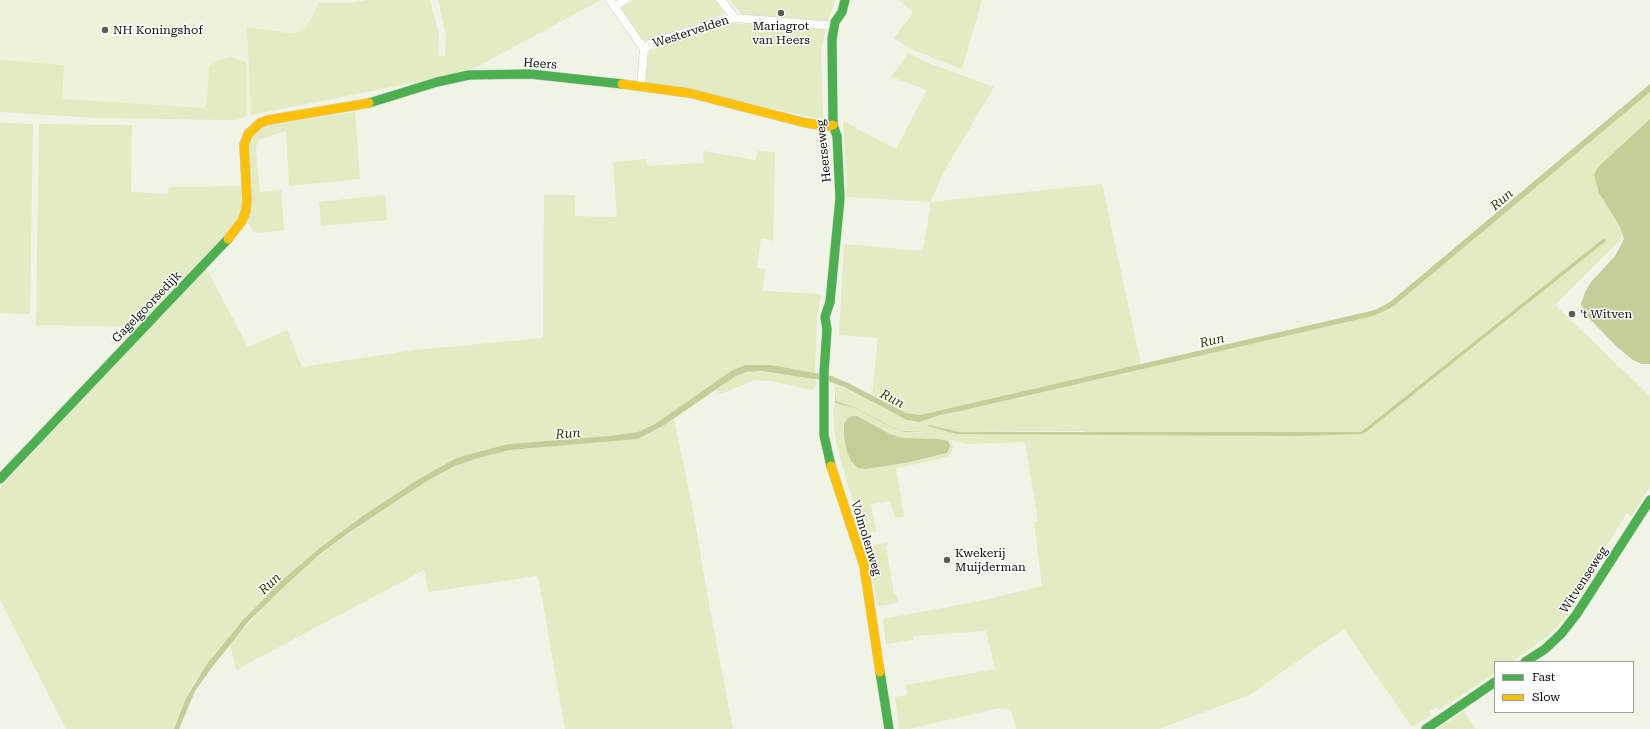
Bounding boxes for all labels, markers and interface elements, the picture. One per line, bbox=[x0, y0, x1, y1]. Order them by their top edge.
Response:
marker: Mariagrot van Heers bbox=[776, 8, 786, 18]
street label: Westervelden bbox=[651, 13, 731, 51]
place label: Mariagrot van Heers bbox=[752, 19, 810, 47]
place label: NH Koningshof bbox=[113, 23, 203, 37]
marker: NH Koningshof bbox=[100, 25, 110, 35]
street label: Heers bbox=[523, 56, 557, 72]
street label: Heerseweg bbox=[814, 119, 834, 183]
water label: Run bbox=[1487, 186, 1517, 214]
street label: Gagelgoorsedijk bbox=[109, 268, 185, 346]
place label: 't Witven bbox=[1580, 307, 1632, 321]
marker: 't Witven bbox=[1567, 309, 1577, 319]
water label: Run bbox=[1198, 331, 1226, 351]
water label: Run bbox=[877, 386, 907, 412]
water label: Run bbox=[555, 425, 581, 443]
street label: Volmolenweg bbox=[848, 499, 884, 577]
street label: Witvenseweg bbox=[1557, 544, 1611, 616]
place label: Kwekerij Muijderman bbox=[955, 546, 1026, 574]
marker: Kwekerij Muijderman bbox=[942, 555, 952, 565]
water label: Run bbox=[256, 570, 284, 598]
legend bbox=[1494, 661, 1634, 713]
text: Fast bbox=[1532, 670, 1555, 684]
text: Slow bbox=[1532, 690, 1560, 704]

